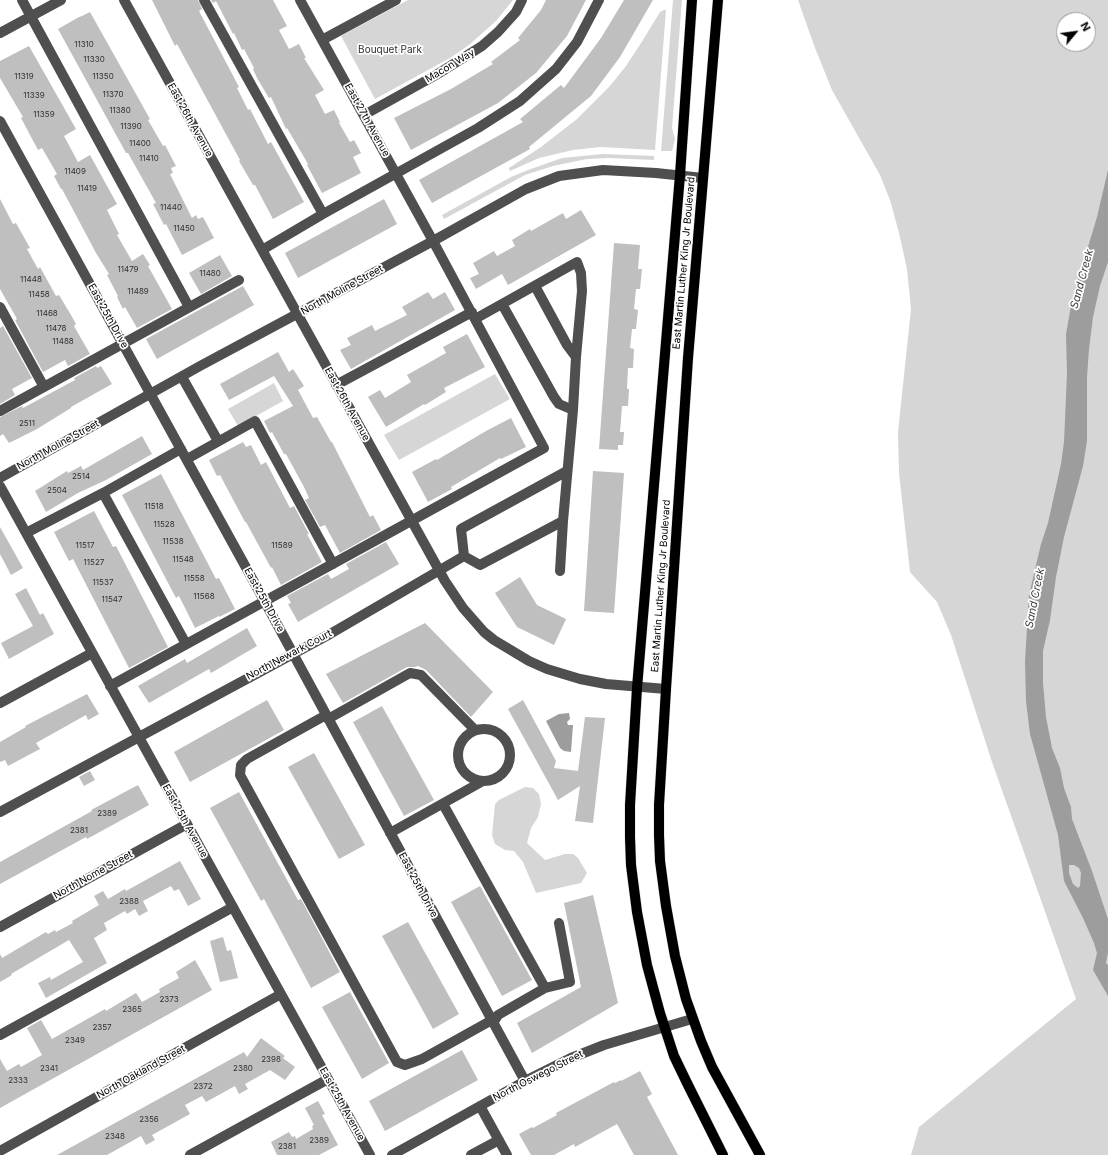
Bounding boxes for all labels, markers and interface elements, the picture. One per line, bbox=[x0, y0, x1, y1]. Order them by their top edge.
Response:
north arrow bbox=[1056, 12, 1096, 52]
text: N bbox=[1077, 20, 1094, 34]
house number: 11310 bbox=[74, 40, 94, 50]
park label: Bouquet Park bbox=[358, 44, 422, 56]
street label: Macon Way bbox=[423, 47, 477, 85]
house number: 11330 bbox=[83, 55, 105, 65]
house number: 11319 bbox=[14, 72, 34, 82]
house number: 11350 bbox=[92, 72, 114, 82]
street label: East 26th Avenue bbox=[165, 81, 215, 159]
street label: East 27th Avenue bbox=[342, 81, 392, 159]
house number: 11370 bbox=[103, 90, 123, 100]
house number: 11339 bbox=[23, 91, 45, 101]
house number: 11380 bbox=[109, 106, 131, 116]
house number: 11359 bbox=[33, 110, 55, 120]
house number: 11390 bbox=[120, 122, 142, 132]
house number: 11400 bbox=[129, 139, 151, 149]
house number: 11410 bbox=[139, 154, 159, 164]
house number: 11409 bbox=[64, 167, 86, 177]
street label: East Martin Luther King Jr Boulevard bbox=[670, 176, 698, 350]
house number: 11419 bbox=[77, 184, 97, 194]
house number: 11440 bbox=[160, 203, 182, 213]
house number: 11450 bbox=[173, 224, 195, 234]
water label: Sand Creek bbox=[1068, 248, 1096, 310]
street label: North Moline Street bbox=[299, 262, 385, 318]
house number: 11479 bbox=[117, 265, 139, 275]
house number: 11480 bbox=[199, 269, 221, 279]
house number: 11448 bbox=[20, 275, 42, 285]
street label: East 25th Drive bbox=[85, 282, 131, 350]
house number: 11489 bbox=[127, 287, 149, 297]
house number: 11458 bbox=[28, 290, 50, 300]
house number: 11468 bbox=[36, 309, 58, 319]
house number: 11478 bbox=[45, 324, 67, 334]
house number: 11488 bbox=[52, 337, 74, 347]
street label: East 26th Avenue bbox=[322, 365, 372, 443]
street label: North Moline Street bbox=[15, 417, 101, 473]
house number: 2511 bbox=[19, 419, 35, 429]
house number: 2514 bbox=[72, 472, 90, 482]
house number: 2504 bbox=[47, 486, 67, 496]
street label: East Martin Luther King Jr Boulevard bbox=[649, 499, 673, 673]
house number: 11518 bbox=[144, 502, 164, 512]
house number: 11528 bbox=[153, 520, 175, 530]
house number: 11538 bbox=[162, 537, 184, 547]
house number: 11517 bbox=[75, 541, 95, 551]
house number: 11589 bbox=[271, 541, 293, 551]
house number: 11548 bbox=[172, 555, 194, 565]
house number: 11527 bbox=[84, 558, 104, 568]
street label: East 25th Drive bbox=[241, 566, 287, 634]
water label: Sand Creek bbox=[1023, 567, 1047, 629]
house number: 11558 bbox=[183, 574, 205, 584]
house number: 11537 bbox=[93, 578, 113, 588]
house number: 11568 bbox=[193, 592, 215, 602]
house number: 11547 bbox=[101, 595, 123, 605]
street label: North Newark Court bbox=[244, 627, 334, 683]
street label: East 25th Avenue bbox=[160, 782, 210, 860]
house number: 2389 bbox=[97, 809, 117, 819]
house number: 2381 bbox=[70, 826, 88, 836]
street label: North Nome Street bbox=[51, 848, 135, 902]
street label: East 25th Drive bbox=[396, 850, 440, 920]
house number: 2388 bbox=[119, 897, 139, 907]
house number: 2373 bbox=[159, 995, 179, 1005]
house number: 2365 bbox=[122, 1005, 142, 1015]
house number: 2357 bbox=[92, 1023, 112, 1033]
house number: 2349 bbox=[65, 1036, 85, 1046]
street label: North Oakland Street bbox=[95, 1043, 187, 1101]
street label: North Oswego Street bbox=[491, 1048, 585, 1104]
house number: 2398 bbox=[261, 1055, 281, 1065]
house number: 2341 bbox=[40, 1064, 58, 1074]
house number: 2380 bbox=[233, 1064, 253, 1074]
street label: East 25th Avenue bbox=[317, 1065, 367, 1143]
house number: 2333 bbox=[8, 1076, 28, 1086]
house number: 2372 bbox=[193, 1082, 213, 1092]
house number: 2356 bbox=[139, 1115, 159, 1125]
house number: 2348 bbox=[105, 1132, 125, 1142]
house number: 2389 bbox=[309, 1136, 329, 1146]
house number: 2381 bbox=[278, 1142, 296, 1152]

